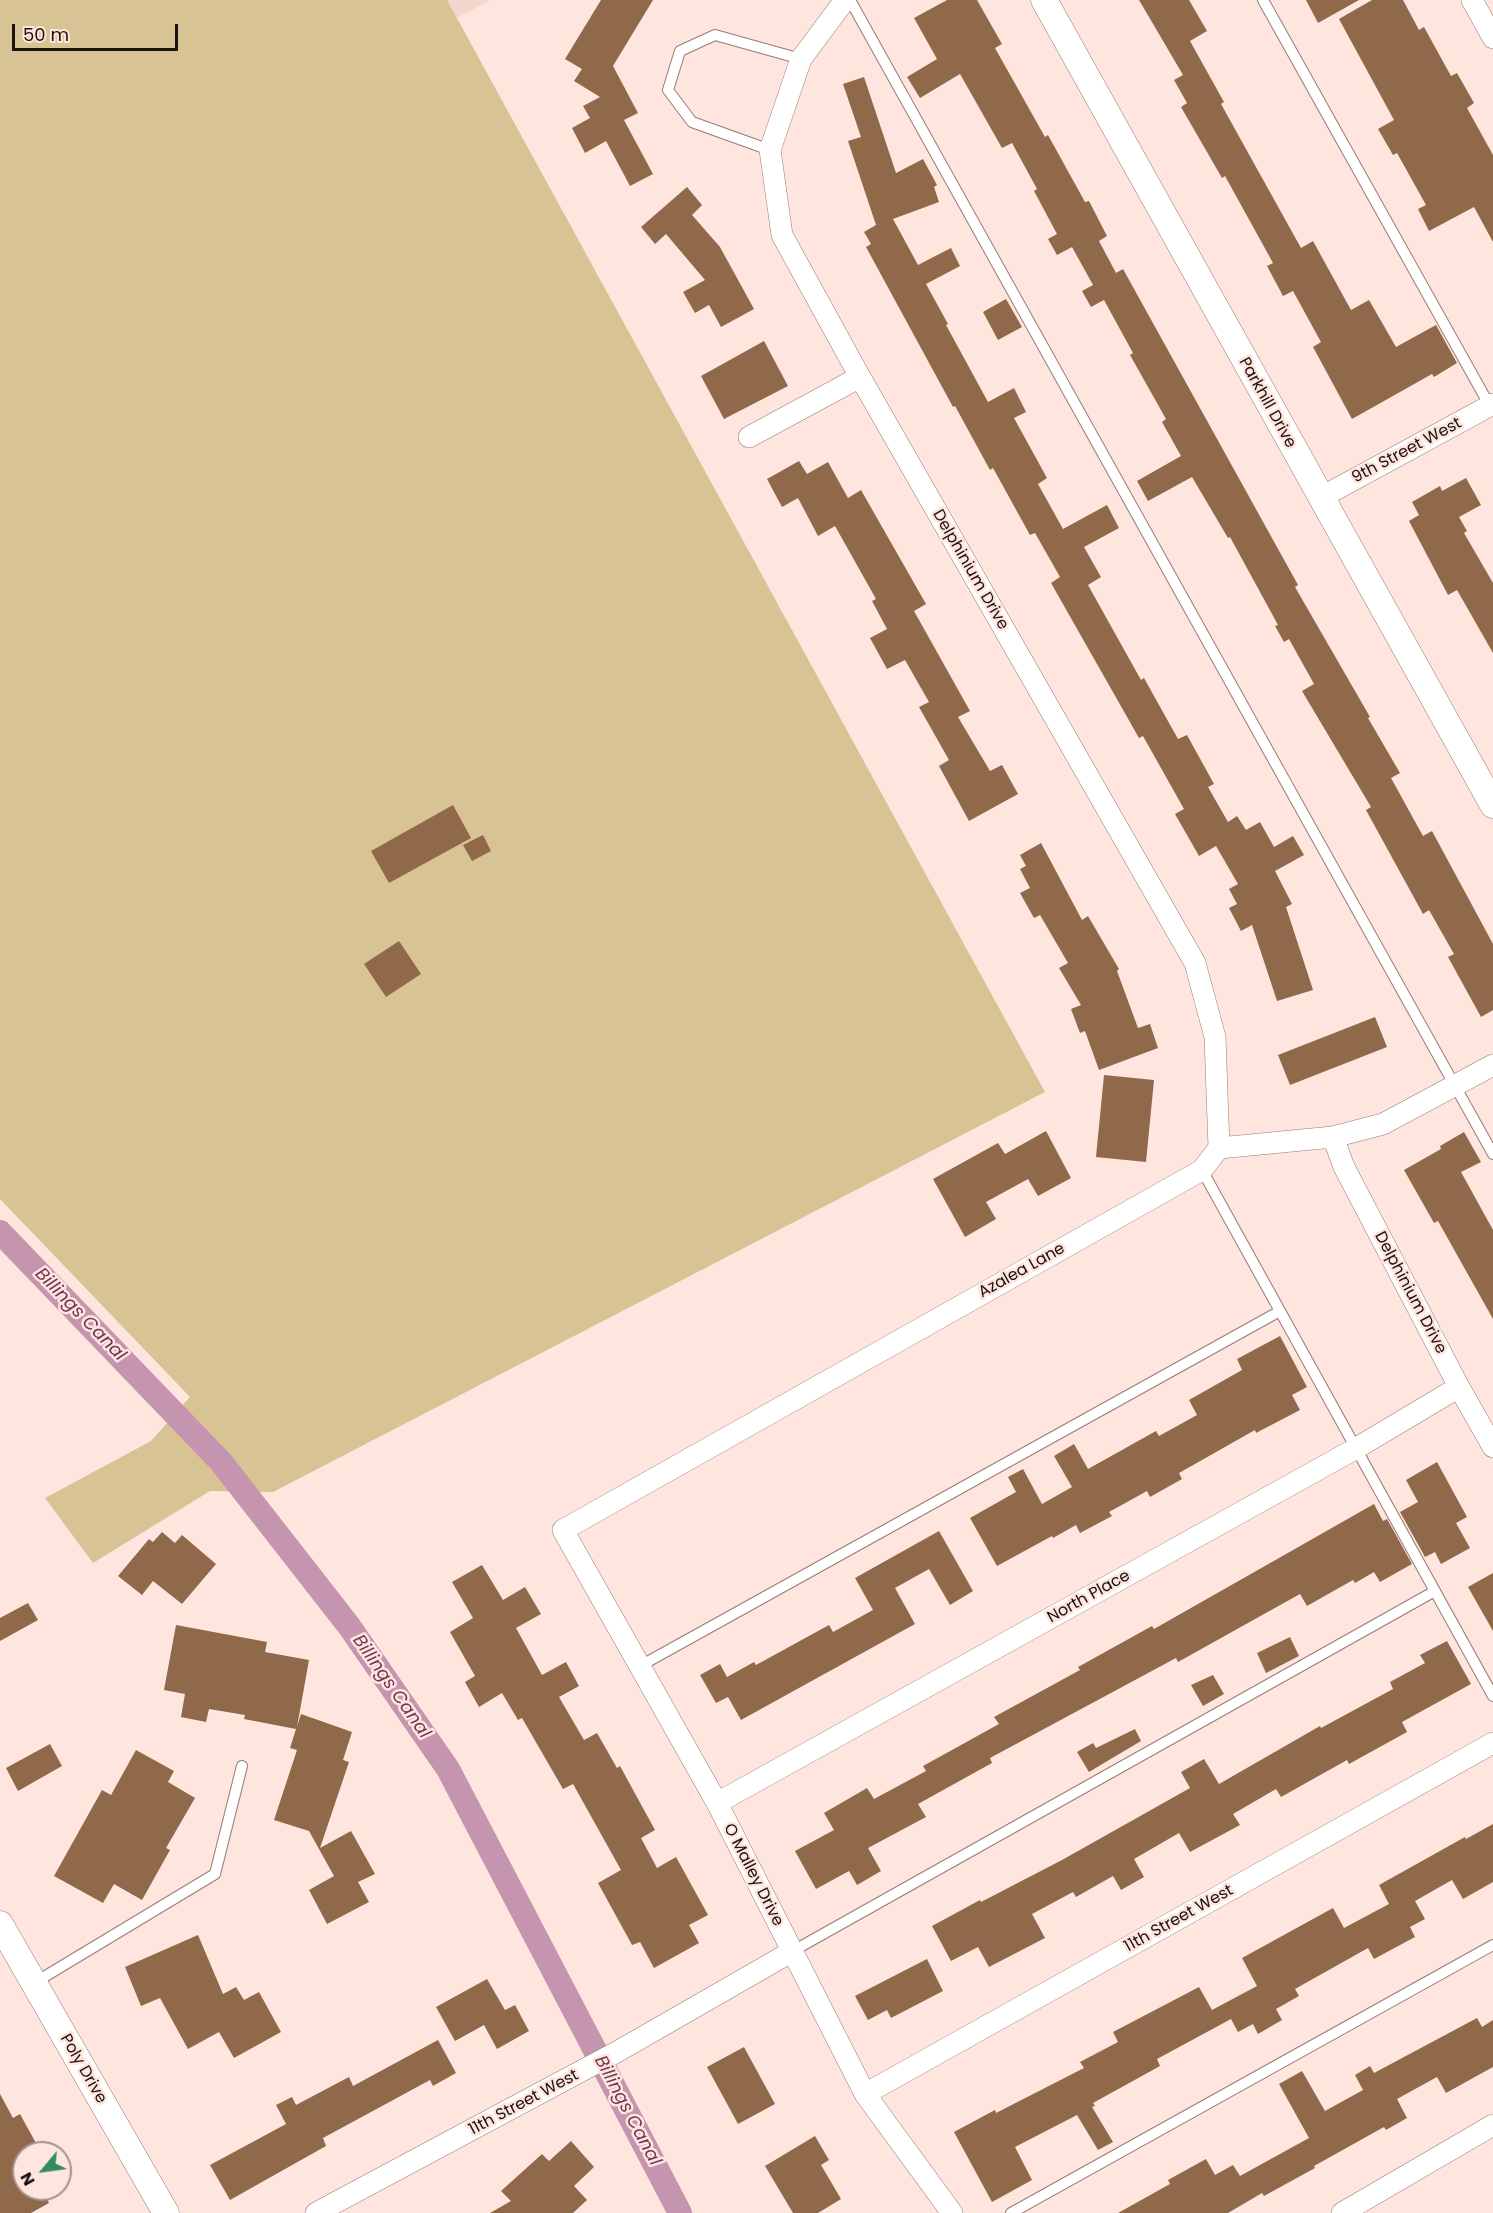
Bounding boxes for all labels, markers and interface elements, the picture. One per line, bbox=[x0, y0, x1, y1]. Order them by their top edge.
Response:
scale bar bbox=[15, 12, 182, 50]
text: 50 m bbox=[23, 22, 69, 47]
street label: Parkhill Drive bbox=[1234, 354, 1300, 452]
street label: 9th Street West bbox=[1349, 414, 1465, 488]
street label: Delphinium Drive bbox=[928, 507, 1012, 633]
street label: Delphinium Drive bbox=[1370, 1229, 1450, 1357]
street label: Azalea Lane bbox=[975, 1239, 1069, 1303]
water label: Billings Canal bbox=[30, 1264, 130, 1366]
street label: North Place bbox=[1044, 1566, 1134, 1628]
water label: Billings Canal bbox=[347, 1631, 435, 1743]
street label: O Malley Drive bbox=[719, 1820, 787, 1930]
street label: 11th Street West bbox=[1121, 1881, 1237, 1957]
street label: Poly Drive bbox=[55, 2031, 111, 2107]
water label: Billings Canal bbox=[589, 2052, 665, 2170]
street label: 11th Street West bbox=[466, 2066, 582, 2140]
north arrow bbox=[12, 2141, 72, 2201]
text: N bbox=[15, 2168, 41, 2190]

